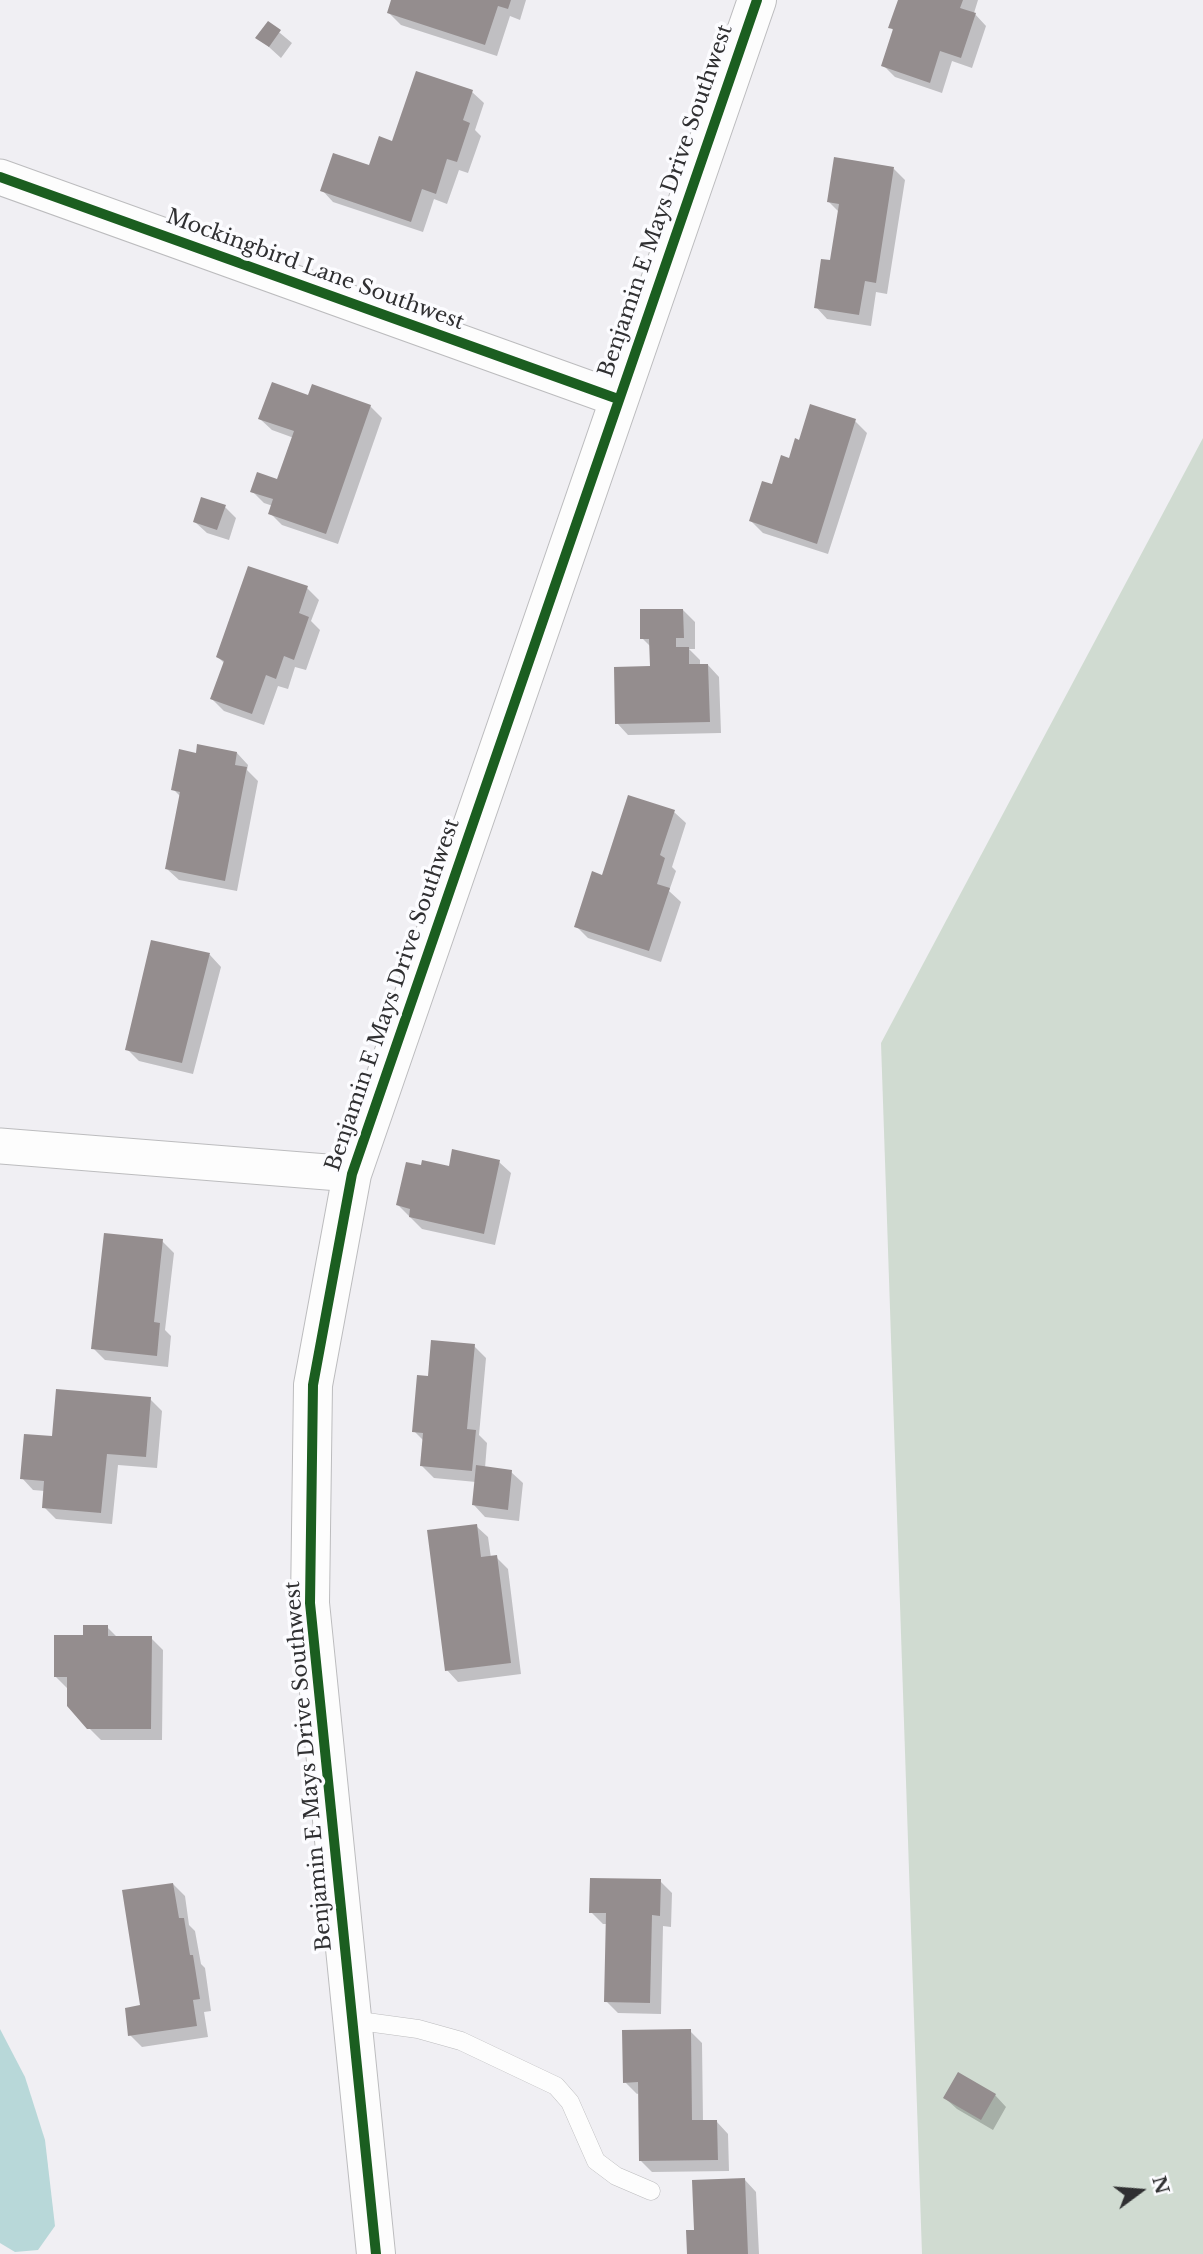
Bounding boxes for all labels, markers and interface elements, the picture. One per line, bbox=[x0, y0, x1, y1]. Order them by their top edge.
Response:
street label: Benjamin E Mays Drive Southwest bbox=[594, 21, 738, 381]
street label: Mockingbird Lane Southwest bbox=[163, 204, 467, 336]
street label: Benjamin E Mays Drive Southwest bbox=[321, 815, 465, 1175]
street label: Benjamin E Mays Drive Southwest bbox=[280, 1580, 338, 1952]
north arrow bbox=[1105, 2156, 1175, 2226]
text: N bbox=[1147, 2173, 1174, 2197]

